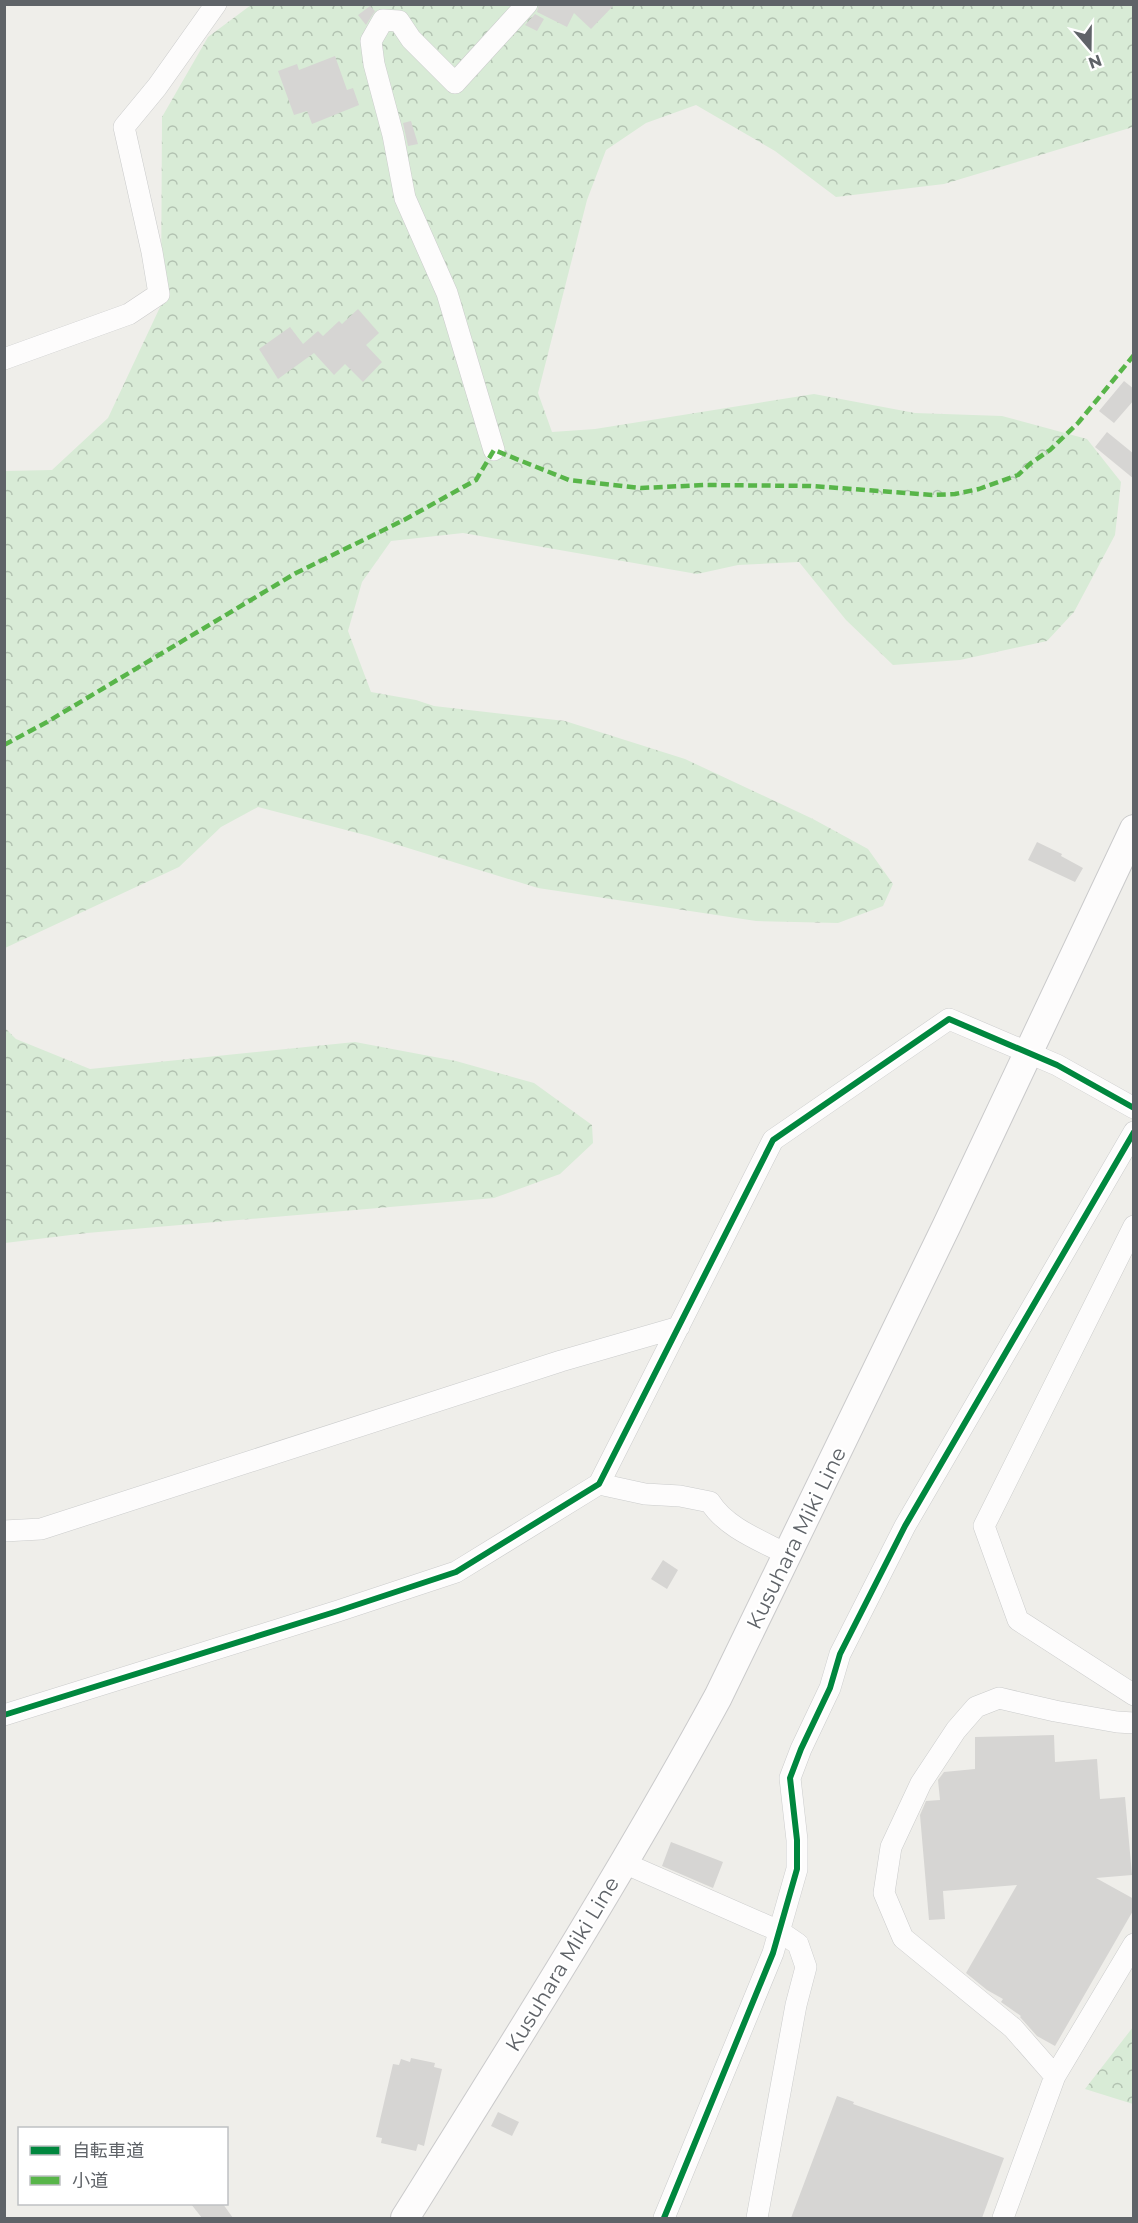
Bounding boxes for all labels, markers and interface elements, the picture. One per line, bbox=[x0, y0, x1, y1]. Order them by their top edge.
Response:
north arrow bbox=[1060, 18, 1120, 78]
text: N bbox=[1086, 50, 1104, 73]
street label: Kusuhara Miki Line bbox=[741, 1443, 851, 1633]
street label: Kusuhara Miki Line bbox=[500, 1872, 624, 2056]
legend bbox=[18, 2127, 228, 2205]
text: 自転車道 bbox=[72, 2140, 144, 2162]
text: 小道 bbox=[72, 2170, 108, 2192]

